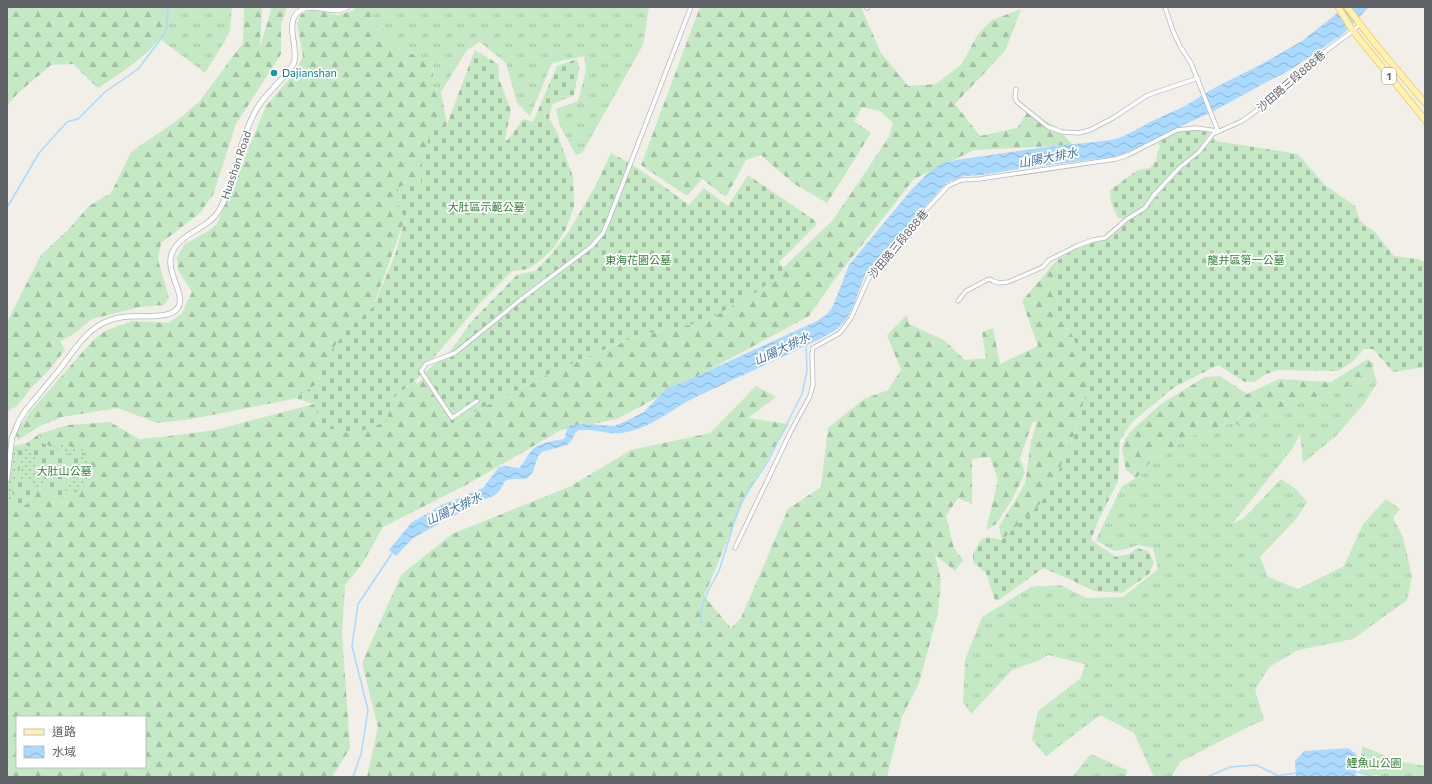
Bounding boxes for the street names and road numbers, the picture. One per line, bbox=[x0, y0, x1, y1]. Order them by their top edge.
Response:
street label: 沙田路三段888巷 bbox=[1254, 47, 1327, 114]
road number: 1 bbox=[1382, 68, 1396, 84]
street label: Huashan Road bbox=[218, 129, 253, 201]
street label: 沙田路三段888巷 bbox=[865, 207, 930, 281]

